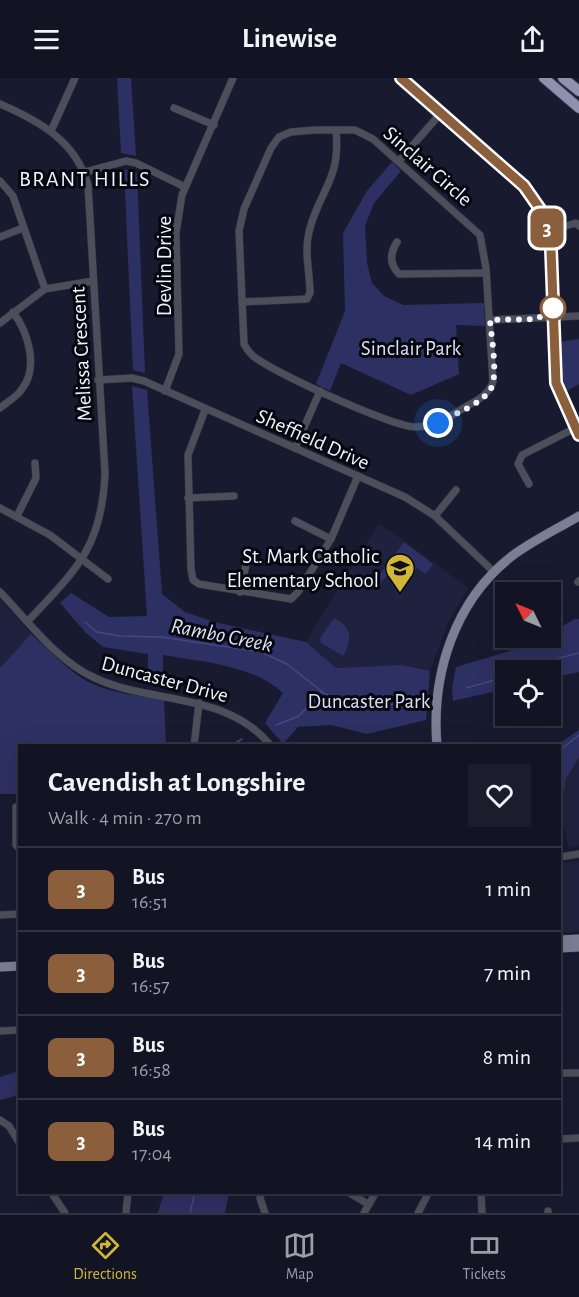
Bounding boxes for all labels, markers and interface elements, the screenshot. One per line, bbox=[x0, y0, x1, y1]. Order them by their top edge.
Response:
icon: menu bbox=[30, 23, 63, 56]
icon: share bbox=[516, 23, 549, 56]
text: Linewise bbox=[242, 25, 337, 52]
street label: Sinclair Circle bbox=[379, 122, 476, 210]
district label: BRANT HILLS bbox=[19, 168, 151, 190]
line badge: 3 bbox=[528, 208, 566, 248]
street label: Devlin Drive bbox=[154, 216, 175, 316]
text: 3 bbox=[542, 218, 552, 239]
street label: Melissa Crescent bbox=[67, 286, 96, 422]
unlabelled marker bbox=[540, 295, 566, 321]
park label: Sinclair Park bbox=[361, 338, 462, 359]
street label: Sheffield Drive bbox=[253, 405, 372, 474]
your location bbox=[423, 408, 453, 438]
place label: St. Mark Catholic Elementary School bbox=[227, 546, 379, 591]
school or university icon: St. Mark Catholic Elementary School bbox=[384, 552, 416, 594]
north arrow bbox=[495, 582, 561, 648]
map controls bbox=[495, 582, 561, 726]
water label: Rambo Creek bbox=[169, 614, 274, 656]
street label: Duncaster Drive bbox=[99, 652, 231, 706]
button: locate bbox=[495, 660, 561, 726]
park label: Duncaster Park bbox=[308, 691, 431, 712]
button: heart bbox=[468, 764, 531, 827]
text: Cavendish at Longshire bbox=[48, 769, 305, 797]
text: Walk · 4 min · 270 m bbox=[48, 808, 202, 828]
text: Bus bbox=[132, 866, 165, 888]
text: 1 min bbox=[486, 878, 531, 900]
text: 3 bbox=[76, 879, 86, 900]
text: 16:51 bbox=[132, 892, 168, 912]
text: Bus bbox=[132, 950, 165, 972]
text: 7 min bbox=[484, 962, 531, 984]
text: 3 bbox=[76, 963, 86, 984]
text: 16:57 bbox=[132, 976, 170, 996]
text: Bus bbox=[132, 1034, 165, 1056]
text: 8 min bbox=[483, 1046, 531, 1068]
text: 3 bbox=[76, 1047, 86, 1068]
text: 16:58 bbox=[132, 1060, 171, 1080]
text: Bus bbox=[132, 1118, 165, 1140]
text: 14 min bbox=[475, 1130, 531, 1152]
text: 3 bbox=[76, 1131, 86, 1152]
text: 17:04 bbox=[132, 1144, 172, 1164]
tab: Directions bbox=[73, 1229, 137, 1284]
tab: Map bbox=[283, 1229, 316, 1284]
tab: Tickets bbox=[463, 1229, 506, 1284]

